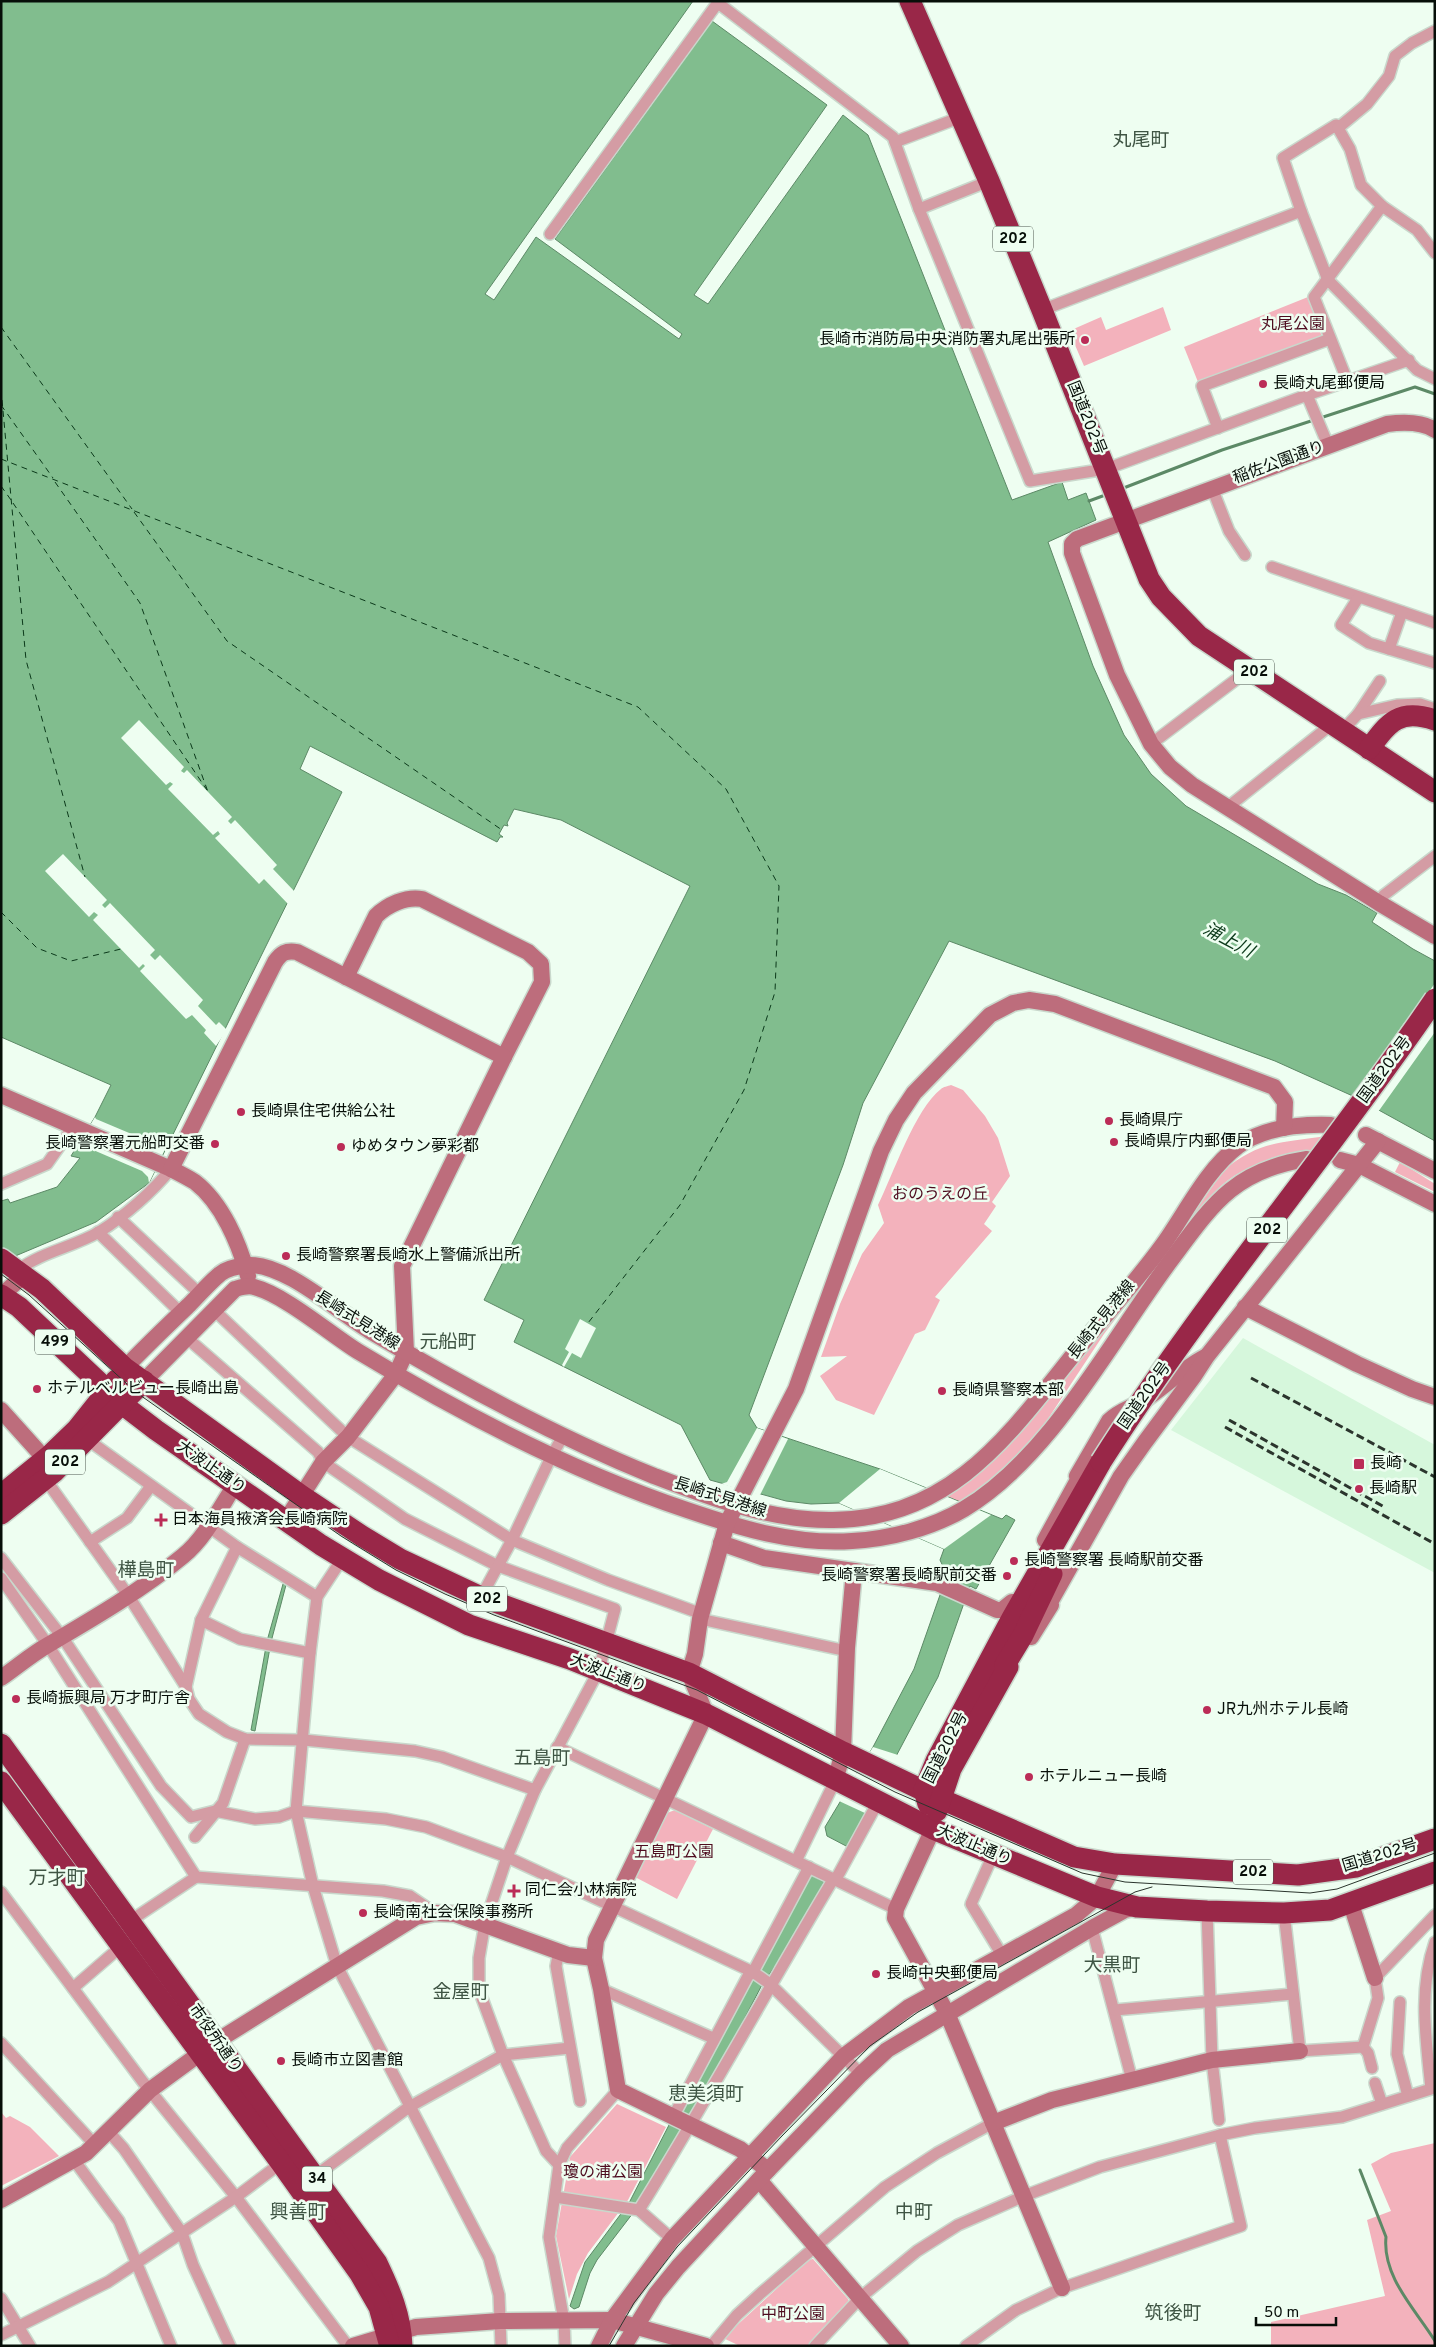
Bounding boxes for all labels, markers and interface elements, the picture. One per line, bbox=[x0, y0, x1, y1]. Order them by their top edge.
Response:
district label: 丸尾町 bbox=[1112, 129, 1170, 153]
road number: 202 bbox=[993, 226, 1033, 252]
park label: 丸尾公園 bbox=[1261, 315, 1325, 335]
place label: 長崎市消防局中央消防署丸尾出張所 bbox=[819, 330, 1075, 350]
marker: 長崎市消防局中央消防署丸尾出張所 bbox=[1079, 334, 1091, 346]
place label: 長崎丸尾郵便局 bbox=[1273, 374, 1385, 394]
street label: 国道202号 bbox=[1062, 378, 1110, 458]
marker: 長崎丸尾郵便局 bbox=[1257, 378, 1269, 390]
street label: 稲佐公園通り bbox=[1230, 437, 1328, 489]
road number: 202 bbox=[1234, 660, 1274, 684]
water label: 浦上川 bbox=[1199, 918, 1259, 965]
street label: 国道202号 bbox=[1354, 1033, 1416, 1107]
place label: 長崎県住宅供給公社 bbox=[251, 1102, 395, 1122]
marker: 長崎県住宅供給公社 bbox=[235, 1106, 247, 1118]
place label: 長崎県庁 bbox=[1119, 1111, 1183, 1131]
marker: 長崎県庁 bbox=[1103, 1115, 1115, 1127]
place label: 長崎県庁内郵便局 bbox=[1124, 1132, 1252, 1152]
place label: 長崎警察署元船町交番 bbox=[45, 1134, 205, 1154]
marker: 長崎県庁内郵便局 bbox=[1108, 1136, 1120, 1148]
place label: ゆめタウン夢彩都 bbox=[351, 1137, 479, 1157]
marker: 長崎警察署元船町交番 bbox=[209, 1138, 221, 1150]
marker: ゆめタウン夢彩都 bbox=[335, 1141, 347, 1153]
park label: おのうえの丘 bbox=[892, 1185, 988, 1205]
road number: 202 bbox=[1247, 1218, 1287, 1242]
place label: 長崎警察署長崎水上警備派出所 bbox=[296, 1246, 520, 1266]
marker: 長崎警察署長崎水上警備派出所 bbox=[280, 1250, 292, 1262]
street label: 長崎式見港線 bbox=[1064, 1276, 1140, 1364]
street label: 長崎式見港線 bbox=[311, 1287, 403, 1355]
road number: 499 bbox=[35, 1330, 75, 1354]
district label: 元船町 bbox=[419, 1331, 477, 1355]
street label: 国道202号 bbox=[1114, 1358, 1176, 1434]
place label: ホテルベルビュー長崎出島 bbox=[47, 1379, 239, 1399]
place label: 長崎県警察本部 bbox=[952, 1381, 1064, 1401]
marker: ホテルベルビュー長崎出島 bbox=[31, 1383, 43, 1395]
marker: 長崎県警察本部 bbox=[936, 1385, 948, 1397]
street label: 大波止通り bbox=[172, 1437, 250, 1499]
road number: 202 bbox=[45, 1450, 85, 1474]
place label: 長崎 bbox=[1370, 1454, 1402, 1474]
marker: 長崎 bbox=[1352, 1457, 1366, 1471]
street label: 長崎式見港線 bbox=[671, 1474, 769, 1522]
place label: 長崎駅 bbox=[1369, 1479, 1417, 1499]
marker: 長崎駅 bbox=[1353, 1483, 1365, 1495]
place label: 日本海員掖済会長崎病院 bbox=[172, 1510, 348, 1530]
marker: 日本海員掖済会長崎病院 bbox=[154, 1513, 168, 1527]
place label: 長崎警察署 長崎駅前交番 bbox=[1024, 1551, 1204, 1571]
marker: 長崎警察署 長崎駅前交番 bbox=[1008, 1555, 1020, 1567]
district label: 樺島町 bbox=[117, 1559, 175, 1583]
place label: 長崎警察署長崎駅前交番 bbox=[821, 1566, 997, 1586]
marker: 長崎警察署長崎駅前交番 bbox=[1001, 1570, 1013, 1582]
road number: 202 bbox=[467, 1586, 507, 1612]
street label: 大波止通り bbox=[567, 1650, 649, 1698]
place label: 長崎振興局 万才町庁舎 bbox=[26, 1689, 190, 1709]
marker: 長崎振興局 万才町庁舎 bbox=[10, 1693, 22, 1705]
place label: JR九州ホテル長崎 bbox=[1217, 1700, 1348, 1720]
marker: JR九州ホテル長崎 bbox=[1201, 1704, 1213, 1716]
street label: 国道202号 bbox=[919, 1709, 973, 1787]
district label: 五島町 bbox=[513, 1747, 571, 1771]
place label: ホテルニュー長崎 bbox=[1039, 1767, 1167, 1787]
marker: ホテルニュー長崎 bbox=[1023, 1771, 1035, 1783]
street label: 大波止通り bbox=[933, 1821, 1015, 1871]
street label: 国道202号 bbox=[1340, 1835, 1420, 1877]
park label: 五島町公園 bbox=[634, 1843, 714, 1863]
road number: 202 bbox=[1233, 1860, 1273, 1884]
district label: 万才町 bbox=[28, 1867, 86, 1891]
place label: 同仁会小林病院 bbox=[525, 1881, 637, 1901]
marker: 同仁会小林病院 bbox=[507, 1884, 521, 1898]
place label: 長崎南社会保険事務所 bbox=[373, 1903, 533, 1923]
marker: 長崎南社会保険事務所 bbox=[357, 1907, 369, 1919]
district label: 大黒町 bbox=[1083, 1954, 1141, 1978]
place label: 長崎中央郵便局 bbox=[886, 1964, 998, 1984]
marker: 長崎中央郵便局 bbox=[870, 1968, 882, 1980]
district label: 金屋町 bbox=[432, 1981, 490, 2005]
street label: 市役所通り bbox=[184, 2000, 246, 2078]
place label: 長崎市立図書館 bbox=[291, 2051, 403, 2071]
marker: 長崎市立図書館 bbox=[275, 2055, 287, 2067]
district label: 恵美須町 bbox=[668, 2083, 744, 2107]
park label: 瓊の浦公園 bbox=[563, 2163, 643, 2183]
road number: 34 bbox=[302, 2166, 332, 2192]
district label: 興善町 bbox=[269, 2201, 327, 2225]
district label: 中町 bbox=[895, 2201, 933, 2225]
scale bar bbox=[1256, 2294, 1336, 2326]
district label: 筑後町 bbox=[1144, 2302, 1202, 2326]
text: 50 m bbox=[1264, 2304, 1299, 2323]
park label: 中町公園 bbox=[761, 2305, 825, 2325]

